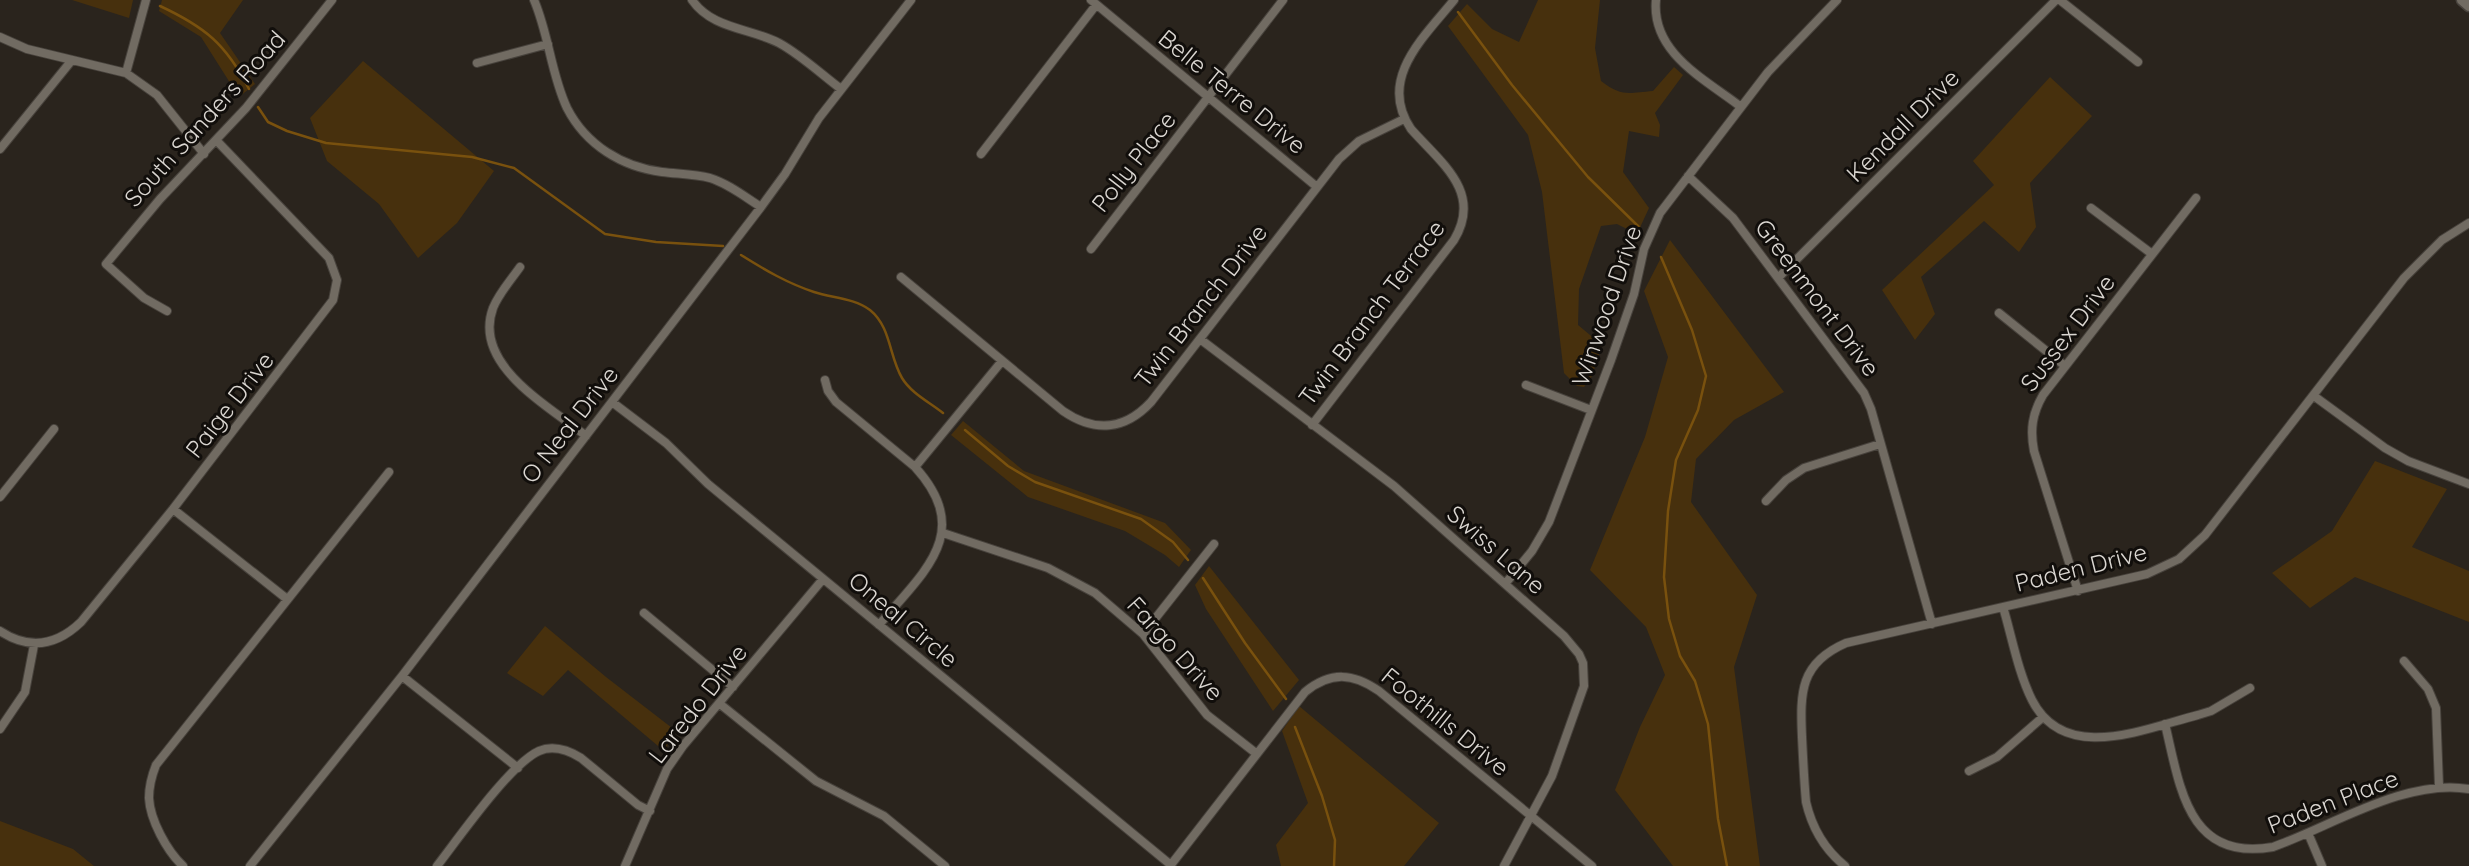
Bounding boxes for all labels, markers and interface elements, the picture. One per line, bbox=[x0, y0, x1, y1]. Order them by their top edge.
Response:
street label: Belle Terre Drive bbox=[1153, 23, 1312, 160]
street label: South Sanders Road bbox=[117, 24, 291, 213]
street label: Kendall Drive bbox=[1840, 63, 1965, 188]
street label: Polly Place bbox=[1085, 105, 1182, 218]
street label: Greenmont Drive bbox=[1749, 213, 1887, 382]
street label: Twin Branch Terrace bbox=[1292, 214, 1451, 411]
street label: Twin Branch Drive bbox=[1127, 218, 1273, 393]
street label: Winwood Drive bbox=[1565, 221, 1648, 390]
street label: Sussex Drive bbox=[2013, 268, 2121, 397]
street label: Paige Drive bbox=[179, 345, 280, 463]
street label: O Neal Drive bbox=[514, 360, 624, 489]
street label: Swiss Lane bbox=[1441, 498, 1552, 600]
street label: Paden Drive bbox=[2012, 536, 2150, 598]
street label: Oneal Circle bbox=[843, 565, 964, 674]
street label: Fargo Drive bbox=[1121, 590, 1230, 707]
street label: Laredo Drive bbox=[641, 638, 753, 769]
street label: Foothills Drive bbox=[1376, 661, 1516, 782]
street label: Paden Place bbox=[2263, 762, 2402, 840]

